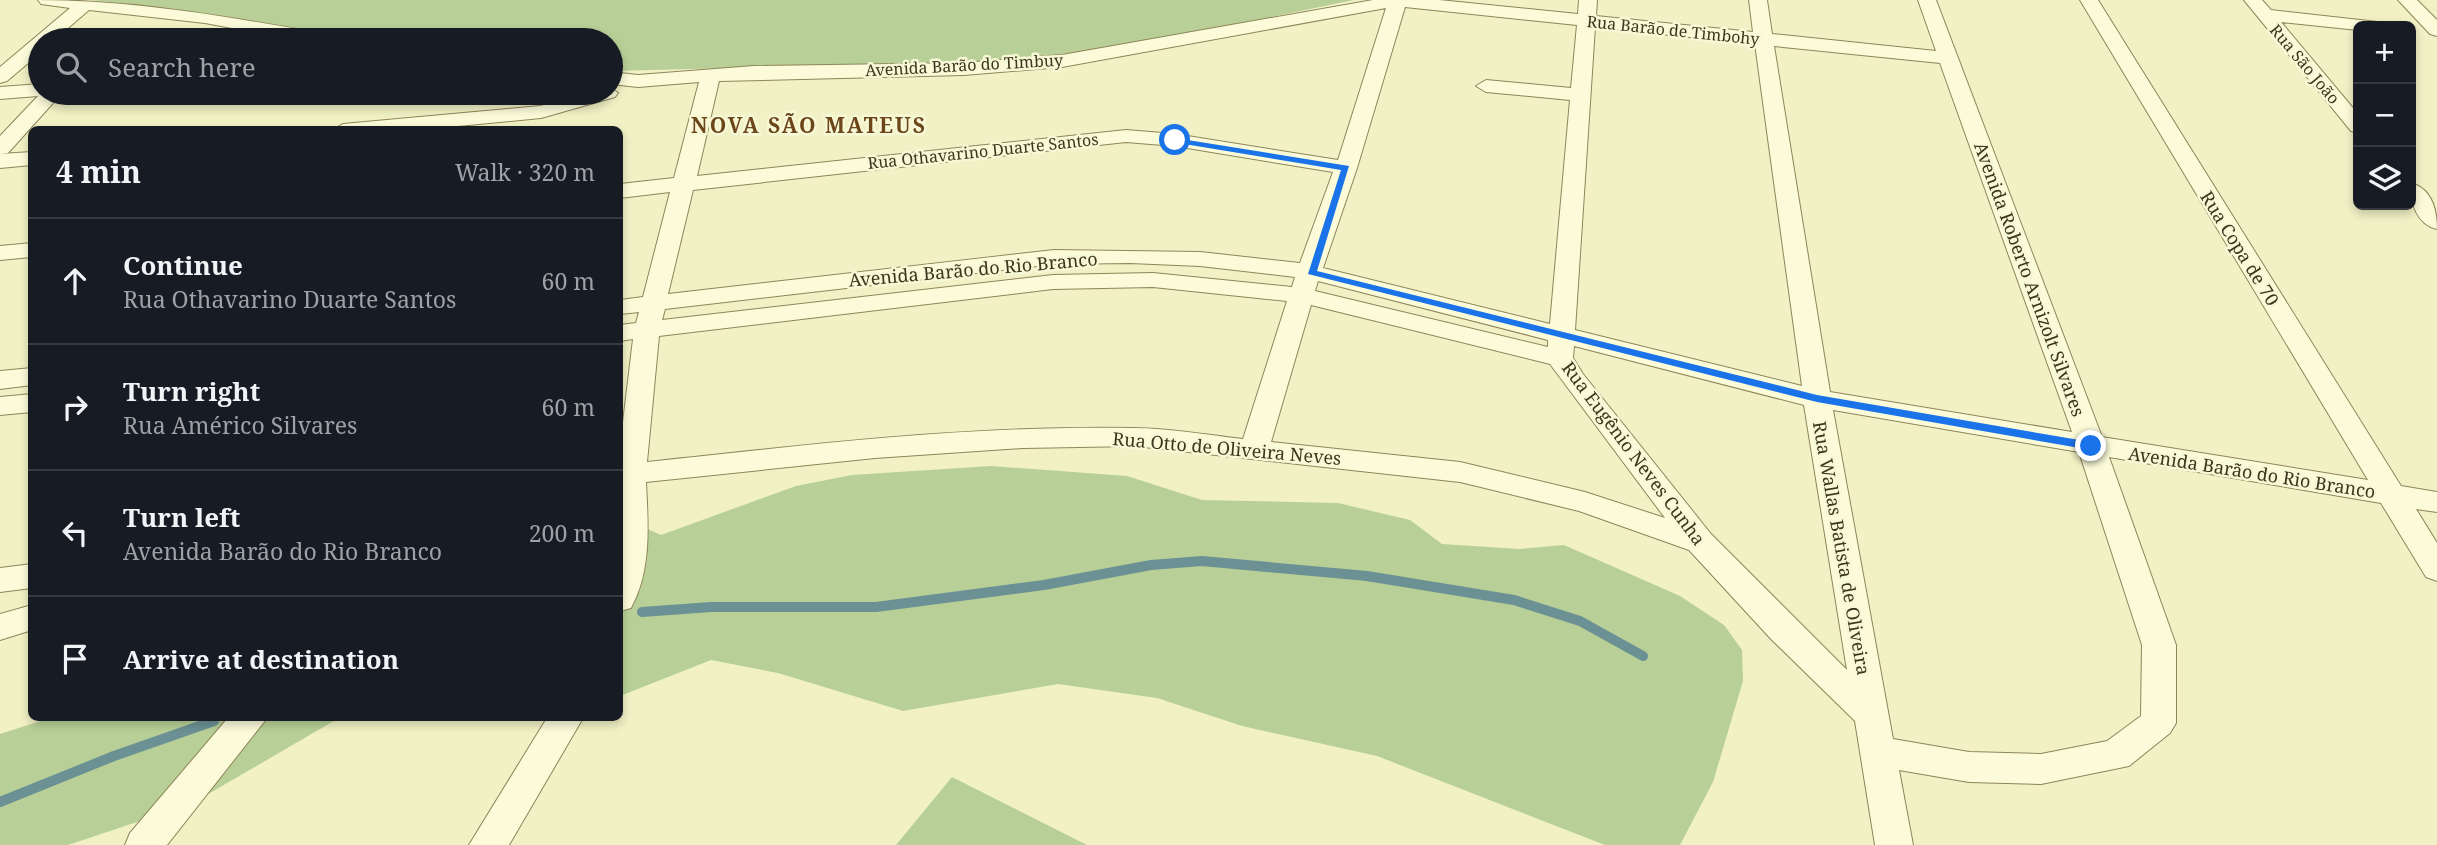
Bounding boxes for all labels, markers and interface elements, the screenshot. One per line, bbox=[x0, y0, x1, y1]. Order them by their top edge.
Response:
street label: Rua Barão de Timbohy bbox=[1586, 10, 1761, 50]
street label: Rua São João bbox=[2265, 19, 2345, 109]
map controls bbox=[2353, 21, 2416, 210]
button: + bbox=[2353, 21, 2416, 84]
search box bbox=[28, 28, 623, 105]
icon: search bbox=[52, 48, 90, 86]
text: Search here bbox=[108, 49, 256, 85]
street label: Avenida Barão do Timbuy bbox=[865, 49, 1064, 81]
button: − bbox=[2353, 84, 2416, 147]
district label: NOVA SÃO MATEUS bbox=[691, 111, 927, 139]
route start bbox=[1159, 124, 1190, 155]
street label: Rua Othavarino Duarte Santos bbox=[867, 128, 1099, 174]
street label: Avenida Roberto Arnizolt Silvares bbox=[1969, 139, 2091, 419]
button: layers bbox=[2353, 147, 2416, 210]
text: 4 min bbox=[56, 151, 141, 192]
text: Walk · 320 m bbox=[455, 156, 595, 188]
street label: Rua Copa de 70 bbox=[2195, 186, 2285, 310]
street label: Avenida Barão do Rio Branco bbox=[848, 246, 1098, 292]
text: Continue bbox=[123, 247, 243, 283]
icon: ahead bbox=[56, 262, 94, 300]
text: 60 m bbox=[542, 265, 595, 297]
text: Rua Othavarino Duarte Santos bbox=[123, 283, 456, 315]
street label: Rua Eugênio Neves Cunha bbox=[1557, 356, 1711, 550]
text: Turn right bbox=[123, 373, 260, 409]
icon: right bbox=[56, 388, 94, 426]
text: 60 m bbox=[542, 391, 595, 423]
text: Rua Américo Silvares bbox=[123, 409, 357, 441]
street label: Rua Wallas Batista de Oliveira bbox=[1808, 419, 1876, 677]
street label: Rua Otto de Oliveira Neves bbox=[1112, 426, 1342, 470]
route end bbox=[2075, 430, 2106, 461]
street label: Avenida Barão do Rio Branco bbox=[2127, 441, 2377, 503]
text: Turn left bbox=[123, 499, 240, 535]
icon: left bbox=[56, 514, 94, 552]
text: 200 m bbox=[529, 517, 595, 549]
text: Avenida Barão do Rio Branco bbox=[123, 535, 442, 567]
icon: arrive bbox=[56, 640, 94, 678]
text: Arrive at destination bbox=[123, 641, 399, 677]

